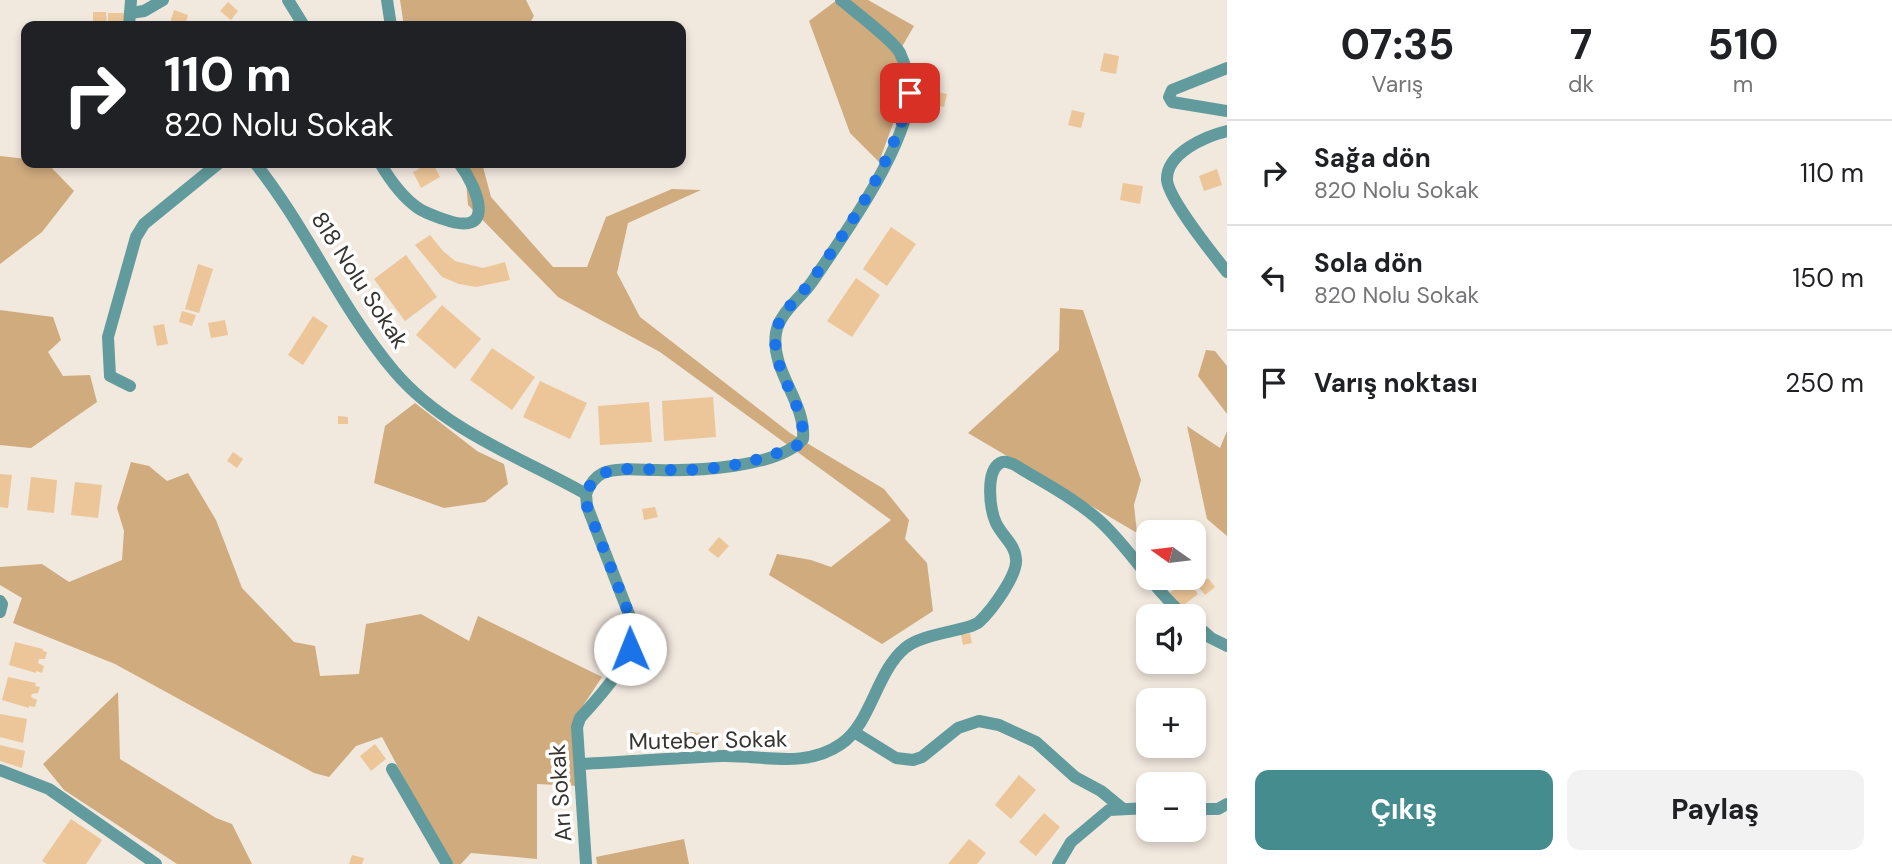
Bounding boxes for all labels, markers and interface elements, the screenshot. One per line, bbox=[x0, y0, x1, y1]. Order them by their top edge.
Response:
text: 07:35 bbox=[1341, 17, 1455, 72]
text: 7 bbox=[1570, 17, 1592, 72]
text: 510 bbox=[1708, 17, 1779, 72]
text: 110 m bbox=[164, 42, 292, 106]
icon: right bbox=[49, 49, 140, 140]
pin bbox=[880, 63, 940, 123]
text: Varış bbox=[1372, 69, 1423, 99]
text: dk bbox=[1568, 69, 1594, 99]
text: m bbox=[1733, 69, 1753, 99]
icon: arrive bbox=[891, 74, 929, 112]
text: 820 Nolu Sokak bbox=[164, 104, 394, 146]
text: Sağa dön bbox=[1314, 141, 1431, 175]
icon: right bbox=[1255, 154, 1293, 192]
text: 110 m bbox=[1800, 156, 1864, 190]
text: 820 Nolu Sokak bbox=[1314, 175, 1479, 205]
street label: 818 Nolu Sokak bbox=[305, 206, 416, 354]
text: Sola dön bbox=[1314, 246, 1423, 280]
icon: left bbox=[1255, 259, 1293, 297]
text: 150 m bbox=[1792, 261, 1864, 295]
text: 820 Nolu Sokak bbox=[1314, 280, 1479, 310]
icon: arrive bbox=[1255, 364, 1293, 402]
text: Varış noktası bbox=[1314, 366, 1478, 400]
text: 250 m bbox=[1785, 366, 1864, 400]
north arrow bbox=[1136, 520, 1206, 590]
map controls bbox=[1136, 520, 1206, 842]
button: sound bbox=[1136, 604, 1206, 674]
position arrow bbox=[593, 612, 667, 686]
button: + bbox=[1136, 688, 1206, 758]
street label: Muteber Sokak bbox=[628, 724, 788, 756]
street label: Arı Sokak bbox=[542, 743, 578, 843]
button: Çıkış bbox=[1255, 770, 1553, 850]
button: Paylaş bbox=[1567, 770, 1864, 850]
button: − bbox=[1136, 772, 1206, 842]

